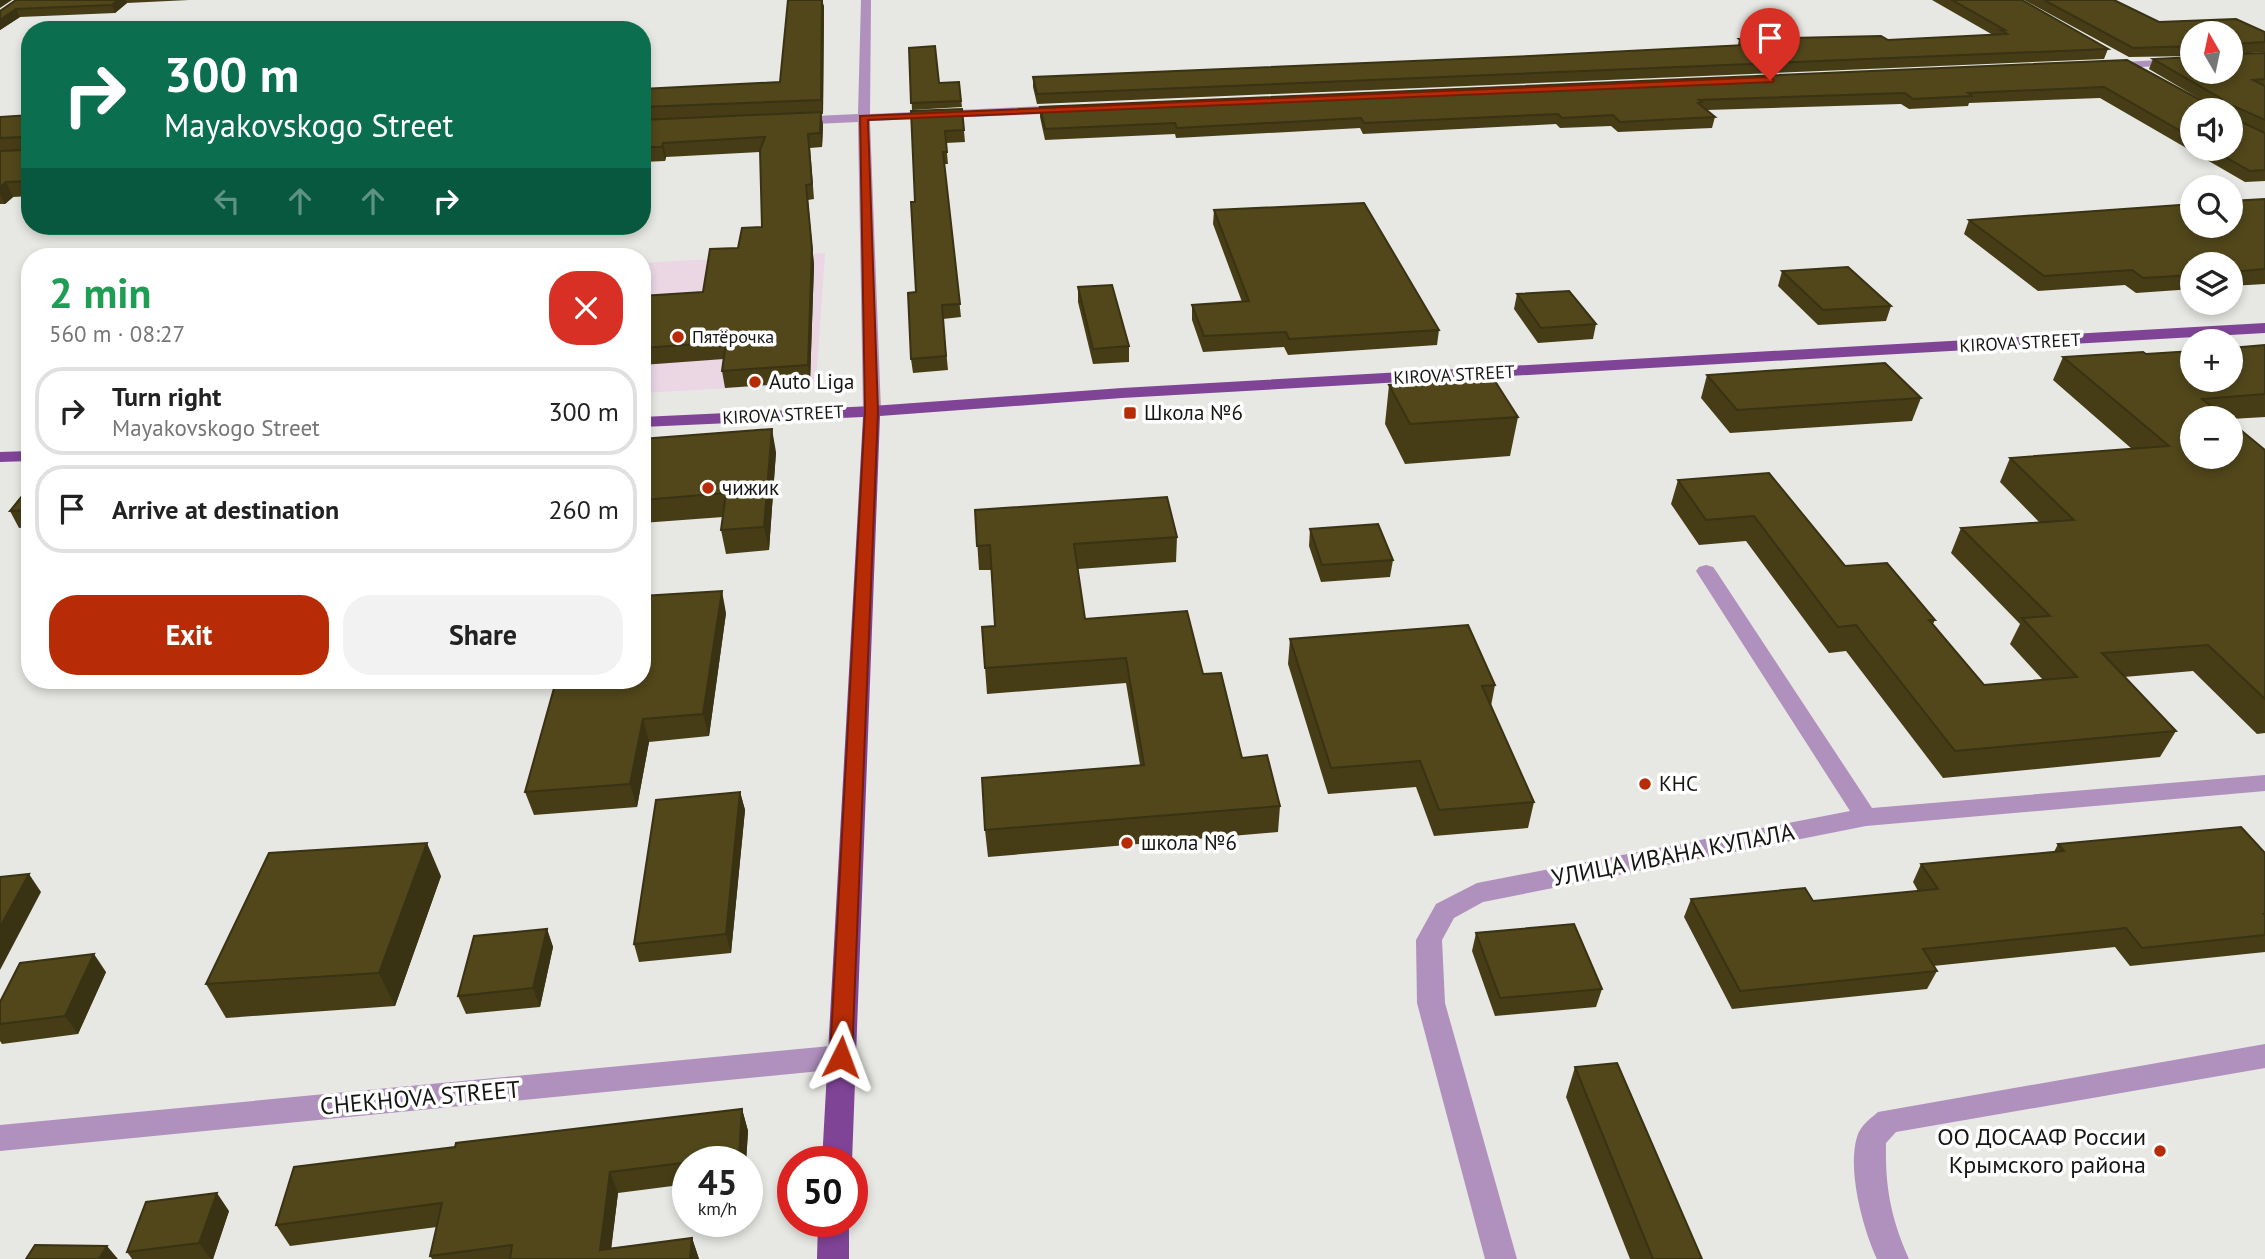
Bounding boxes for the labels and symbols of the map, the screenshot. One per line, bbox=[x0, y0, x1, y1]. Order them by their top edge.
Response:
pin bbox=[1740, 8, 1800, 80]
north arrow bbox=[2180, 21, 2244, 84]
place label: Пятёрочка bbox=[692, 325, 774, 348]
street label: KIROVA STREET bbox=[1959, 328, 2081, 357]
marker: Пятёрочка bbox=[670, 329, 686, 345]
street label: KIROVA STREET bbox=[1393, 360, 1515, 389]
place label: Auto Liga bbox=[769, 368, 855, 395]
marker: Auto Liga bbox=[747, 374, 763, 390]
place label: Школа №6 bbox=[1144, 399, 1243, 426]
street label: KIROVA STREET bbox=[722, 400, 844, 429]
marker: Школа №6 bbox=[1122, 405, 1138, 421]
place label: чижик bbox=[722, 474, 779, 501]
marker: чижик bbox=[700, 480, 716, 496]
place label: КНС bbox=[1659, 770, 1698, 797]
marker: КНС bbox=[1637, 776, 1653, 792]
street label: УЛИЦА ИВАНА КУПАЛА bbox=[1549, 816, 1797, 893]
place label: школа №6 bbox=[1141, 829, 1237, 856]
marker: школа №6 bbox=[1119, 835, 1135, 851]
position arrow bbox=[804, 1020, 878, 1094]
street label: CHEKHOVA STREET bbox=[319, 1073, 521, 1122]
place label: ОО ДОСААФ России Крымского района bbox=[1937, 1121, 2146, 1180]
marker: ОО ДОСААФ России Крымского района bbox=[2152, 1143, 2168, 1159]
speed limit sign: 50 bbox=[777, 1146, 868, 1237]

